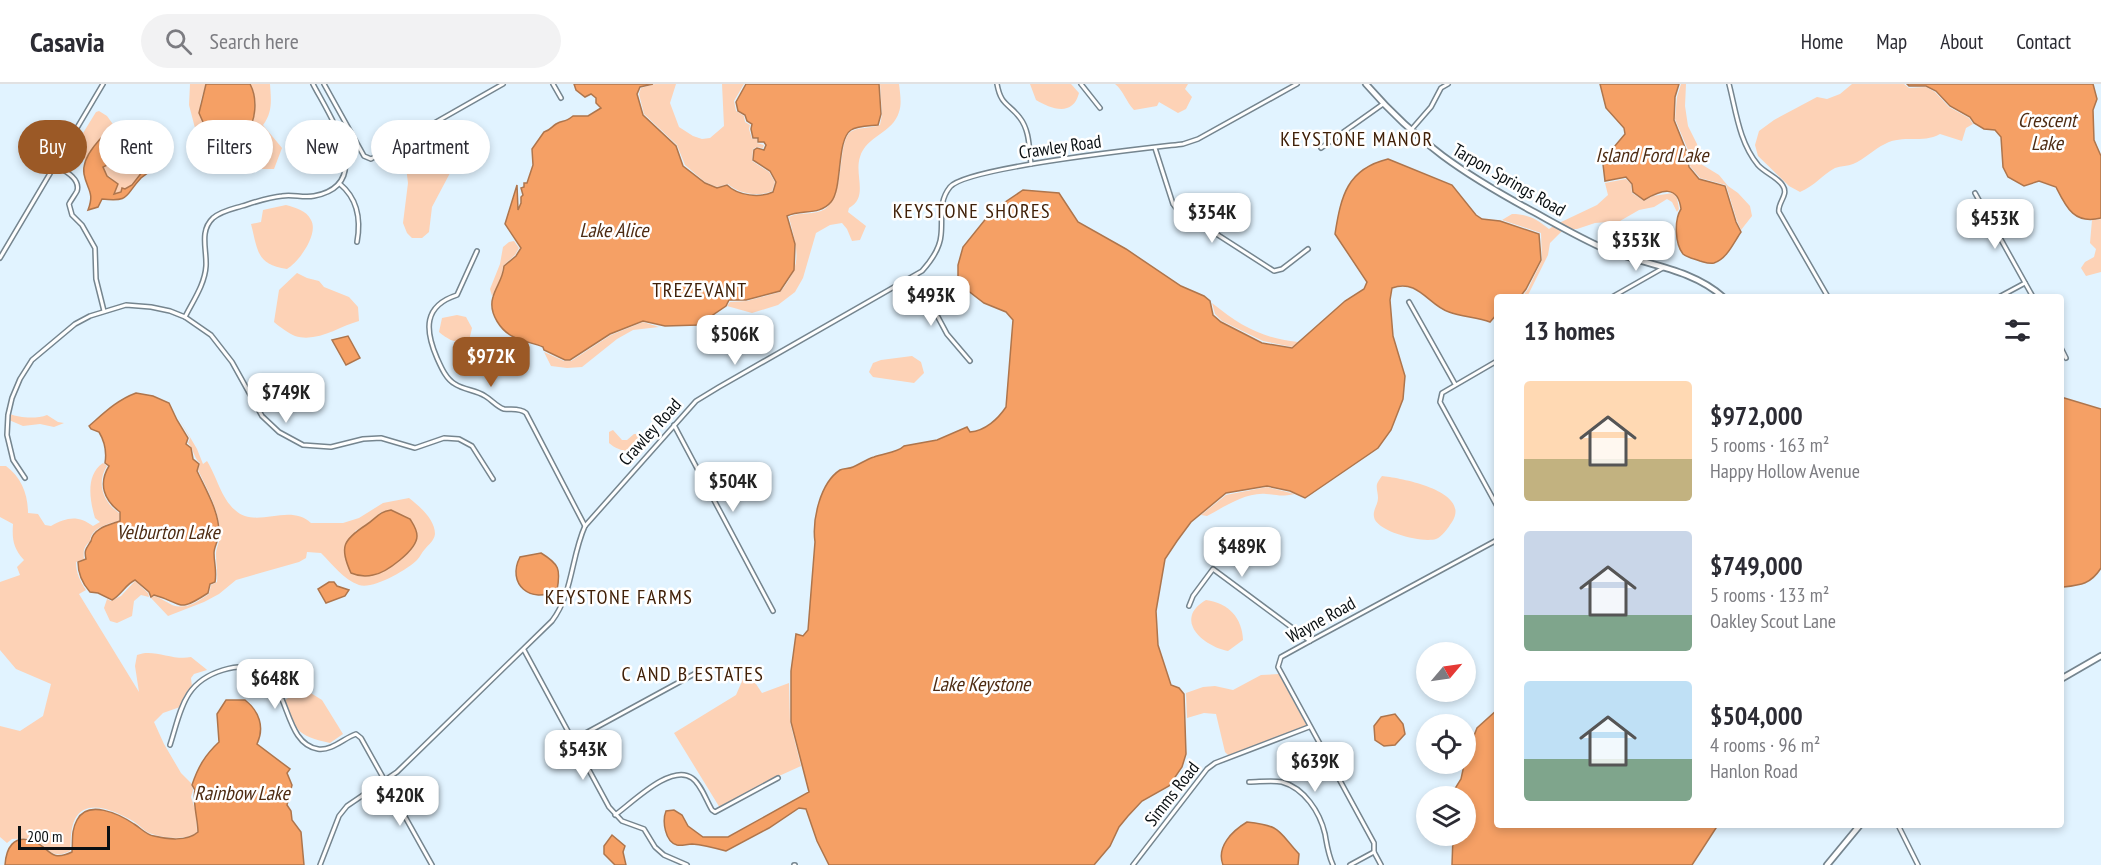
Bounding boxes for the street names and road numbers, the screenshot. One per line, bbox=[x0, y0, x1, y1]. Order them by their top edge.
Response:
street label: Crawley Road bbox=[1017, 129, 1103, 164]
street label: Tarpon Springs Road bbox=[1449, 138, 1570, 221]
street label: Crawley Road bbox=[613, 393, 686, 470]
street label: Wayne Road bbox=[1282, 591, 1359, 648]
street label: Simms Road bbox=[1139, 757, 1204, 831]

